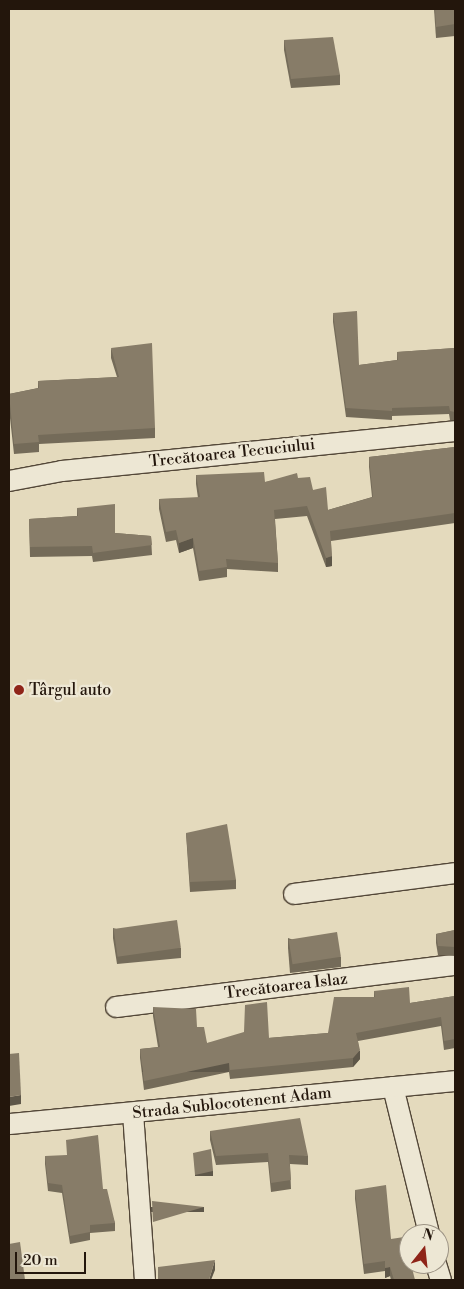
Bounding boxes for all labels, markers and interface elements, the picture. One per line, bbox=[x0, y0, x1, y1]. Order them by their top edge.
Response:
street label: Trecătoarea Tecuciului bbox=[148, 435, 316, 471]
place label: Târgul auto bbox=[29, 680, 111, 700]
marker: Târgul auto bbox=[13, 684, 25, 696]
street label: Trecătoarea Islaz bbox=[223, 969, 349, 1003]
street label: Strada Sublocotenent Adam bbox=[132, 1083, 332, 1123]
north arrow bbox=[399, 1224, 449, 1274]
text: N bbox=[420, 1225, 436, 1246]
scale bar bbox=[18, 1242, 89, 1274]
text: 20 m bbox=[23, 1251, 58, 1270]

